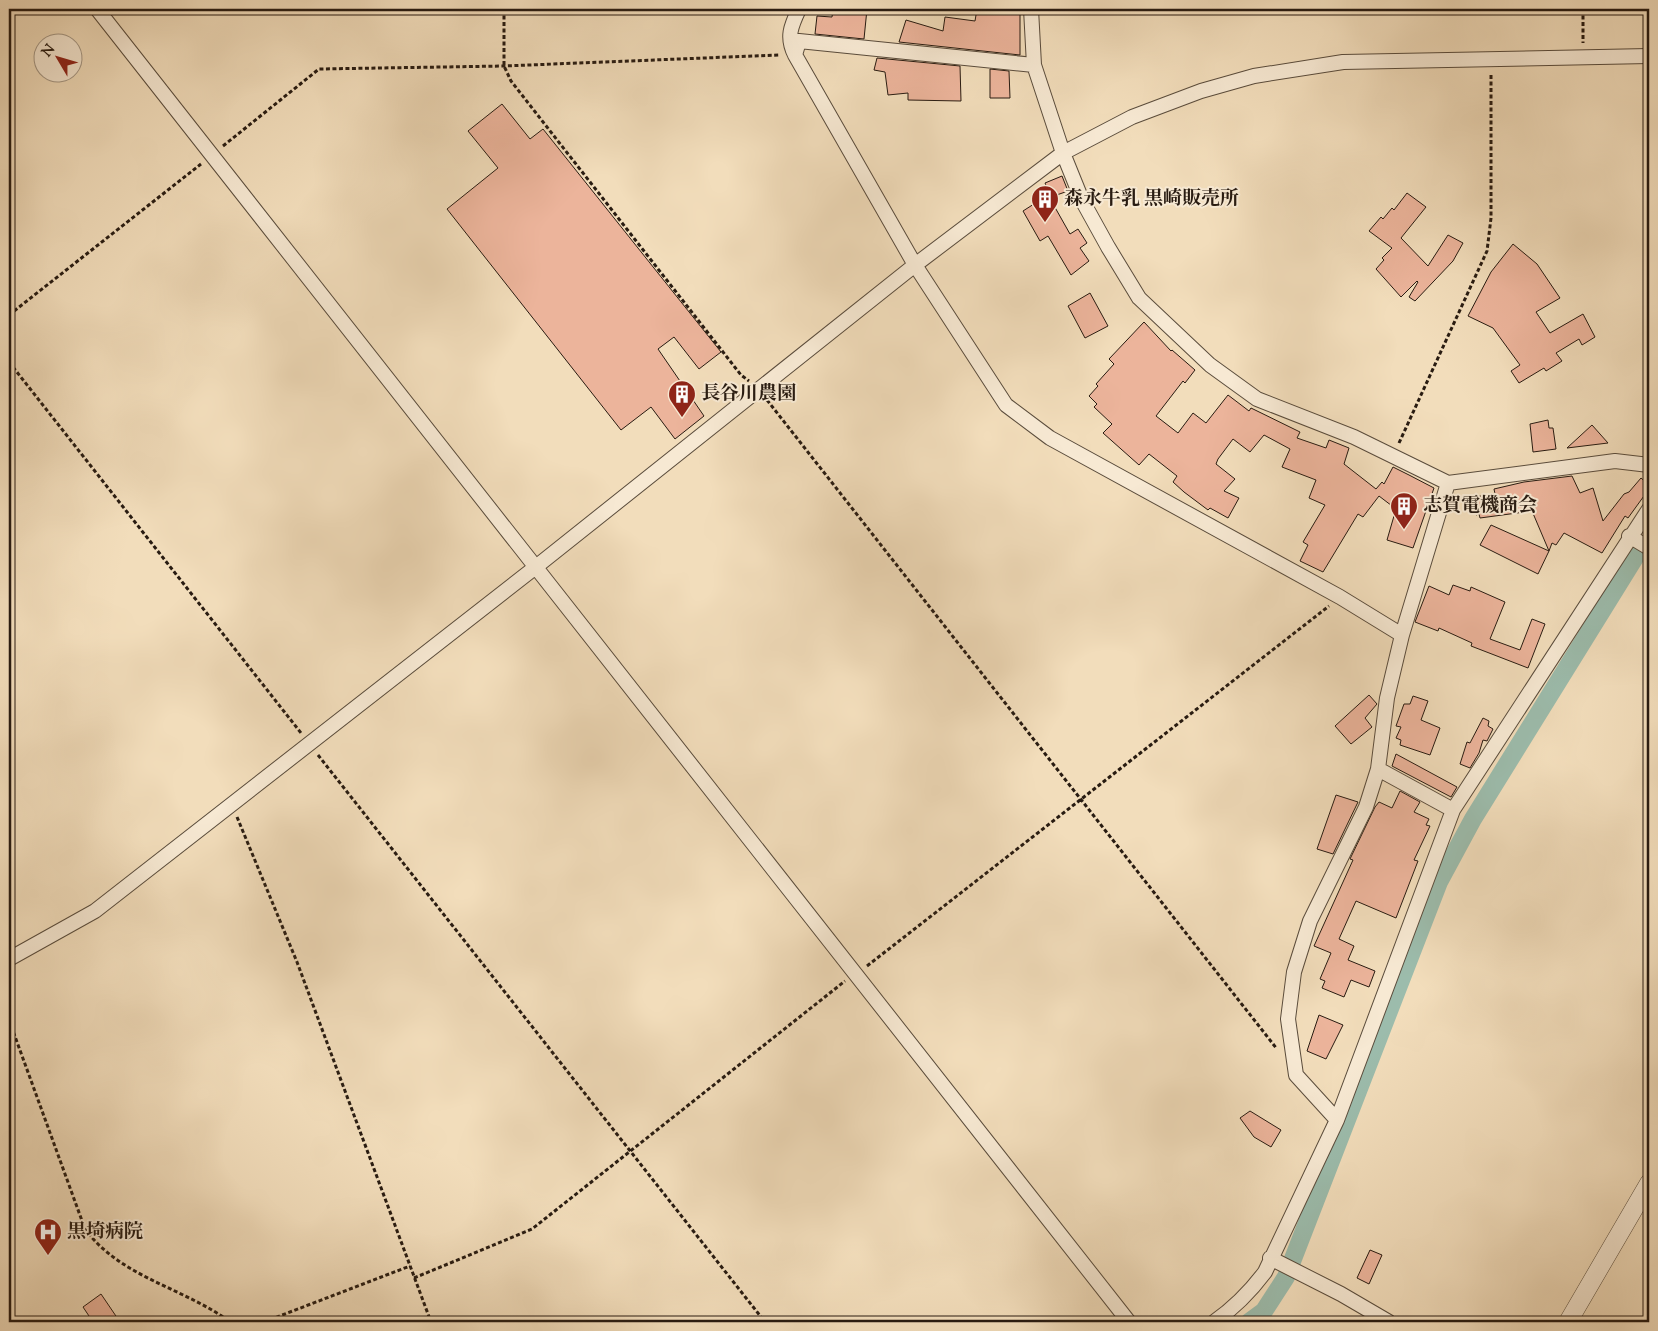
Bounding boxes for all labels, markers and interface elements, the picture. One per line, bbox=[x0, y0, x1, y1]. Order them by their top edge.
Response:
north arrow bbox=[32, 32, 82, 82]
text: N bbox=[38, 41, 61, 62]
building icon: 森永牛乳 黒崎販売所 bbox=[1030, 184, 1060, 223]
place label: 森永牛乳 黒崎販売所 bbox=[1064, 186, 1239, 213]
building icon: 長谷川農園 bbox=[667, 379, 697, 418]
place label: 長谷川農園 bbox=[701, 381, 796, 408]
building icon: 志賀電機商会 bbox=[1389, 491, 1419, 530]
place label: 志賀電機商会 bbox=[1423, 493, 1537, 520]
hospital icon: 黒埼病院 bbox=[33, 1217, 63, 1256]
place label: 黒埼病院 bbox=[67, 1219, 143, 1246]

